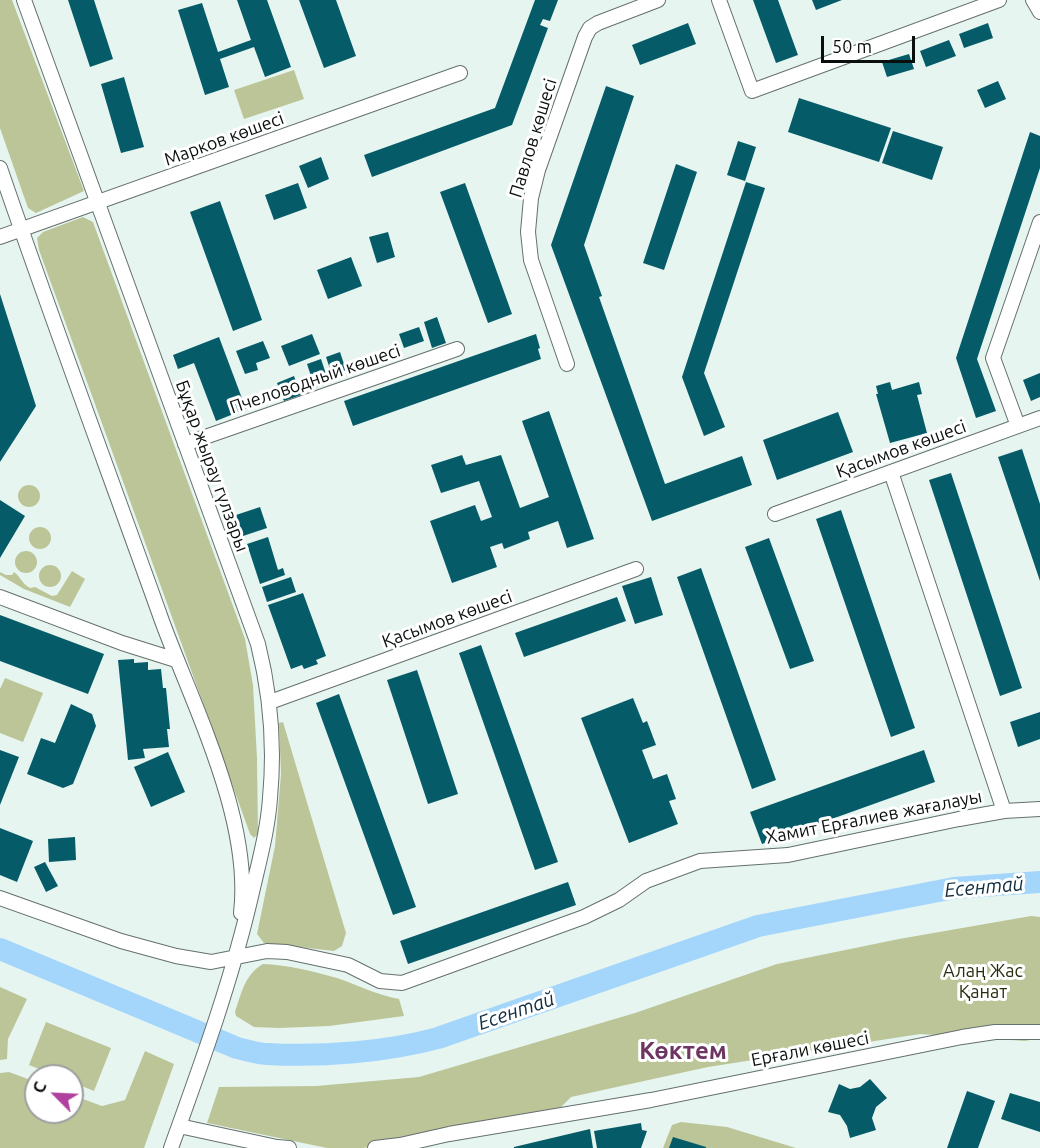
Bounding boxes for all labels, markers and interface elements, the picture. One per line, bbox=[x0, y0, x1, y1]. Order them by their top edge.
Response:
scale bar bbox=[824, 24, 918, 62]
text: 50 m bbox=[832, 36, 872, 56]
street label: Павлов көшесі bbox=[505, 76, 561, 200]
street label: Марков көшесі bbox=[161, 107, 287, 171]
street label: Пчеловодный көшесі bbox=[227, 340, 403, 418]
street label: Бұқар жырау гүлзары bbox=[171, 377, 253, 555]
street label: Қасымов көшесі bbox=[833, 415, 969, 483]
street label: Қасымов көшесі bbox=[379, 585, 515, 653]
street label: Хамит Ерғалиев жағалауы bbox=[764, 785, 984, 849]
water label: Есентай bbox=[943, 872, 1025, 902]
park label: Алаң Жас Қанат bbox=[943, 960, 1023, 1002]
water label: Есентай bbox=[475, 987, 557, 1035]
street label: Ерғали көшесі bbox=[749, 1027, 871, 1071]
district label: Көктем bbox=[639, 1037, 727, 1065]
north arrow bbox=[24, 1064, 84, 1124]
text: С bbox=[29, 1079, 50, 1096]

